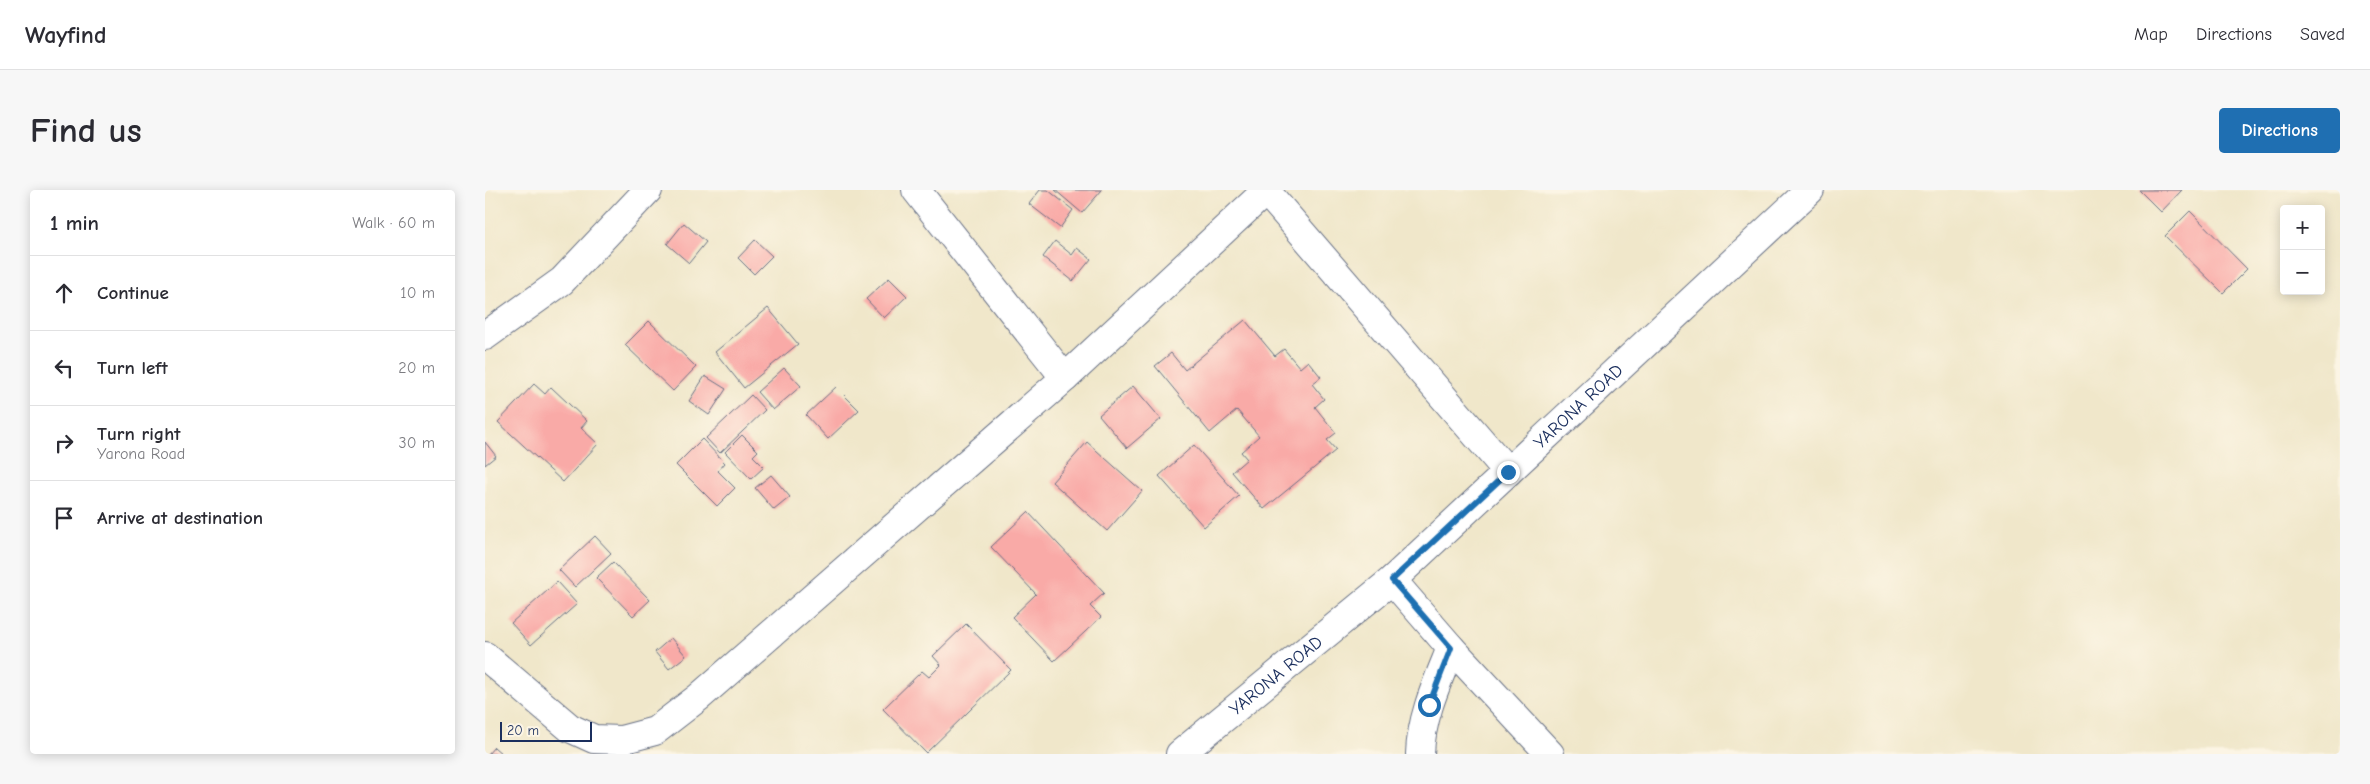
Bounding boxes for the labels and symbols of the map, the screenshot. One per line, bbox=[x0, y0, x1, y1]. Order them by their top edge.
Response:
street label: YARONA ROAD bbox=[1529, 360, 1627, 453]
route end bbox=[1497, 461, 1520, 484]
street label: YARONA ROAD bbox=[1225, 631, 1327, 720]
route start bbox=[1418, 694, 1441, 717]
scale bar bbox=[500, 719, 593, 742]

